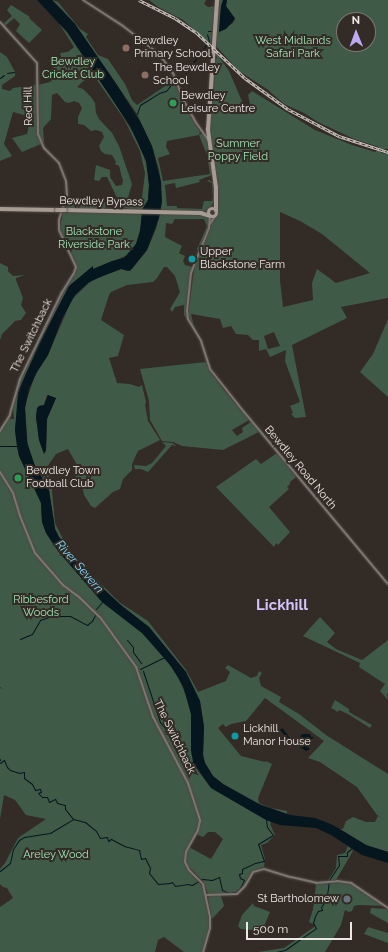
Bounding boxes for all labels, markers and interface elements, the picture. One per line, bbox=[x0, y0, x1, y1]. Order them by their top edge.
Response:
north arrow bbox=[336, 12, 376, 52]
text: N bbox=[351, 14, 360, 27]
place label: Bewdley Primary School bbox=[134, 35, 211, 61]
park label: West Midlands Safari Park bbox=[255, 35, 331, 61]
marker: Bewdley Primary School bbox=[121, 43, 131, 53]
park label: Bewdley Cricket Club bbox=[42, 56, 104, 82]
place label: The Bewdley School bbox=[153, 62, 220, 88]
marker: The Bewdley School bbox=[140, 70, 150, 80]
street label: Red Hill bbox=[22, 86, 36, 126]
place label: Bewdley Leisure Centre bbox=[181, 90, 255, 116]
marker: Bewdley Leisure Centre bbox=[168, 98, 178, 108]
park label: Summer Poppy Field bbox=[208, 138, 268, 164]
street label: Bewdley Bypass bbox=[59, 195, 143, 209]
park label: Blackstone Riverside Park bbox=[58, 226, 130, 252]
place label: Upper Blackstone Farm bbox=[200, 246, 285, 272]
marker: Upper Blackstone Farm bbox=[187, 254, 197, 264]
street label: The Switchback bbox=[8, 297, 56, 375]
street label: Bewdley Road North bbox=[261, 423, 339, 513]
place label: Bewdley Town Football Club bbox=[26, 465, 100, 491]
marker: Bewdley Town Football Club bbox=[13, 473, 23, 483]
water label: River Severn bbox=[52, 537, 106, 597]
park label: Ribbesford Woods bbox=[13, 594, 69, 620]
district label: Lickhill bbox=[256, 597, 308, 615]
street label: The Switchback bbox=[150, 698, 198, 776]
place label: Lickhill Manor House bbox=[243, 723, 311, 749]
marker: Lickhill Manor House bbox=[230, 731, 240, 741]
park label: Areley Wood bbox=[23, 848, 89, 862]
place label: St Bartholomew bbox=[257, 892, 339, 906]
marker: St Bartholomew bbox=[342, 894, 352, 904]
scale bar bbox=[248, 914, 354, 940]
text: 500 m bbox=[253, 922, 288, 936]

